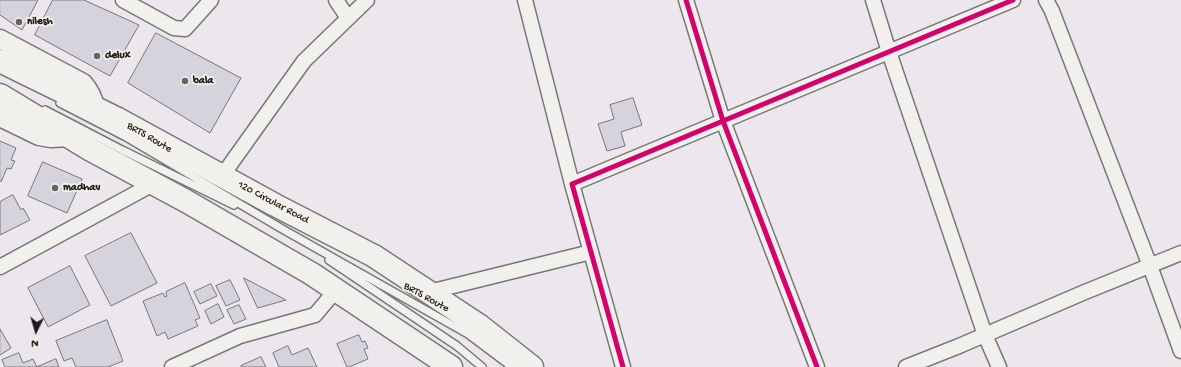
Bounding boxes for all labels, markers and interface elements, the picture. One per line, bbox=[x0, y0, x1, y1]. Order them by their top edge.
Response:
place label: nilesh bbox=[27, 15, 53, 29]
marker: nilesh bbox=[14, 17, 24, 27]
place label: delux bbox=[105, 49, 130, 63]
marker: delux bbox=[92, 51, 102, 61]
place label: bala bbox=[193, 74, 213, 88]
marker: bala bbox=[180, 76, 190, 86]
street label: BRTS Route bbox=[124, 120, 174, 156]
street label: 120 Circular Road bbox=[235, 179, 311, 227]
place label: madhav bbox=[63, 181, 100, 195]
marker: madhav bbox=[50, 183, 60, 193]
street label: BRTS Route bbox=[401, 280, 451, 316]
north arrow bbox=[16, 311, 56, 351]
text: N bbox=[31, 337, 39, 349]

